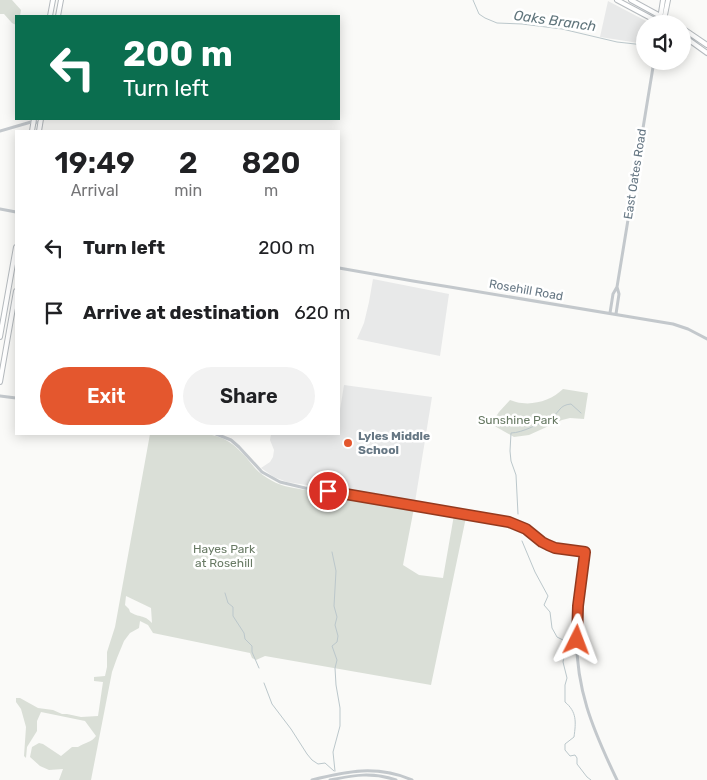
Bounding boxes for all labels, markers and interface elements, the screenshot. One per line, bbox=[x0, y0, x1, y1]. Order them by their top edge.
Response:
water label: Oaks Branch bbox=[513, 7, 597, 35]
map controls bbox=[636, 15, 691, 70]
button: sound bbox=[636, 15, 691, 70]
text: 200 m bbox=[123, 33, 233, 75]
icon: left bbox=[40, 35, 105, 100]
text: Turn left bbox=[123, 75, 209, 102]
street label: East Oates Road bbox=[621, 128, 649, 220]
text: 19:49 bbox=[54, 145, 135, 181]
text: 2 bbox=[179, 145, 198, 181]
text: 820 bbox=[242, 145, 301, 181]
text: Arrival bbox=[71, 181, 119, 200]
text: min bbox=[174, 181, 202, 200]
text: m bbox=[264, 181, 278, 200]
icon: left bbox=[40, 234, 68, 262]
text: Turn left bbox=[83, 236, 165, 259]
text: 200 m bbox=[258, 236, 315, 259]
street label: Rosehill Road bbox=[488, 277, 564, 303]
icon: arrive bbox=[40, 299, 68, 327]
text: Arrive at destination bbox=[83, 301, 279, 324]
text: 620 m bbox=[294, 301, 350, 324]
button: Exit bbox=[40, 367, 173, 425]
button: Share bbox=[183, 367, 315, 425]
park label: Sunshine Park bbox=[478, 413, 559, 427]
place label: Lyles Middle School bbox=[358, 429, 430, 457]
marker: Lyles Middle School bbox=[342, 437, 354, 449]
pin bbox=[307, 470, 349, 512]
icon: arrive bbox=[314, 477, 342, 505]
park label: Hayes Park at Rosehill bbox=[193, 542, 256, 570]
position arrow bbox=[550, 613, 602, 665]

